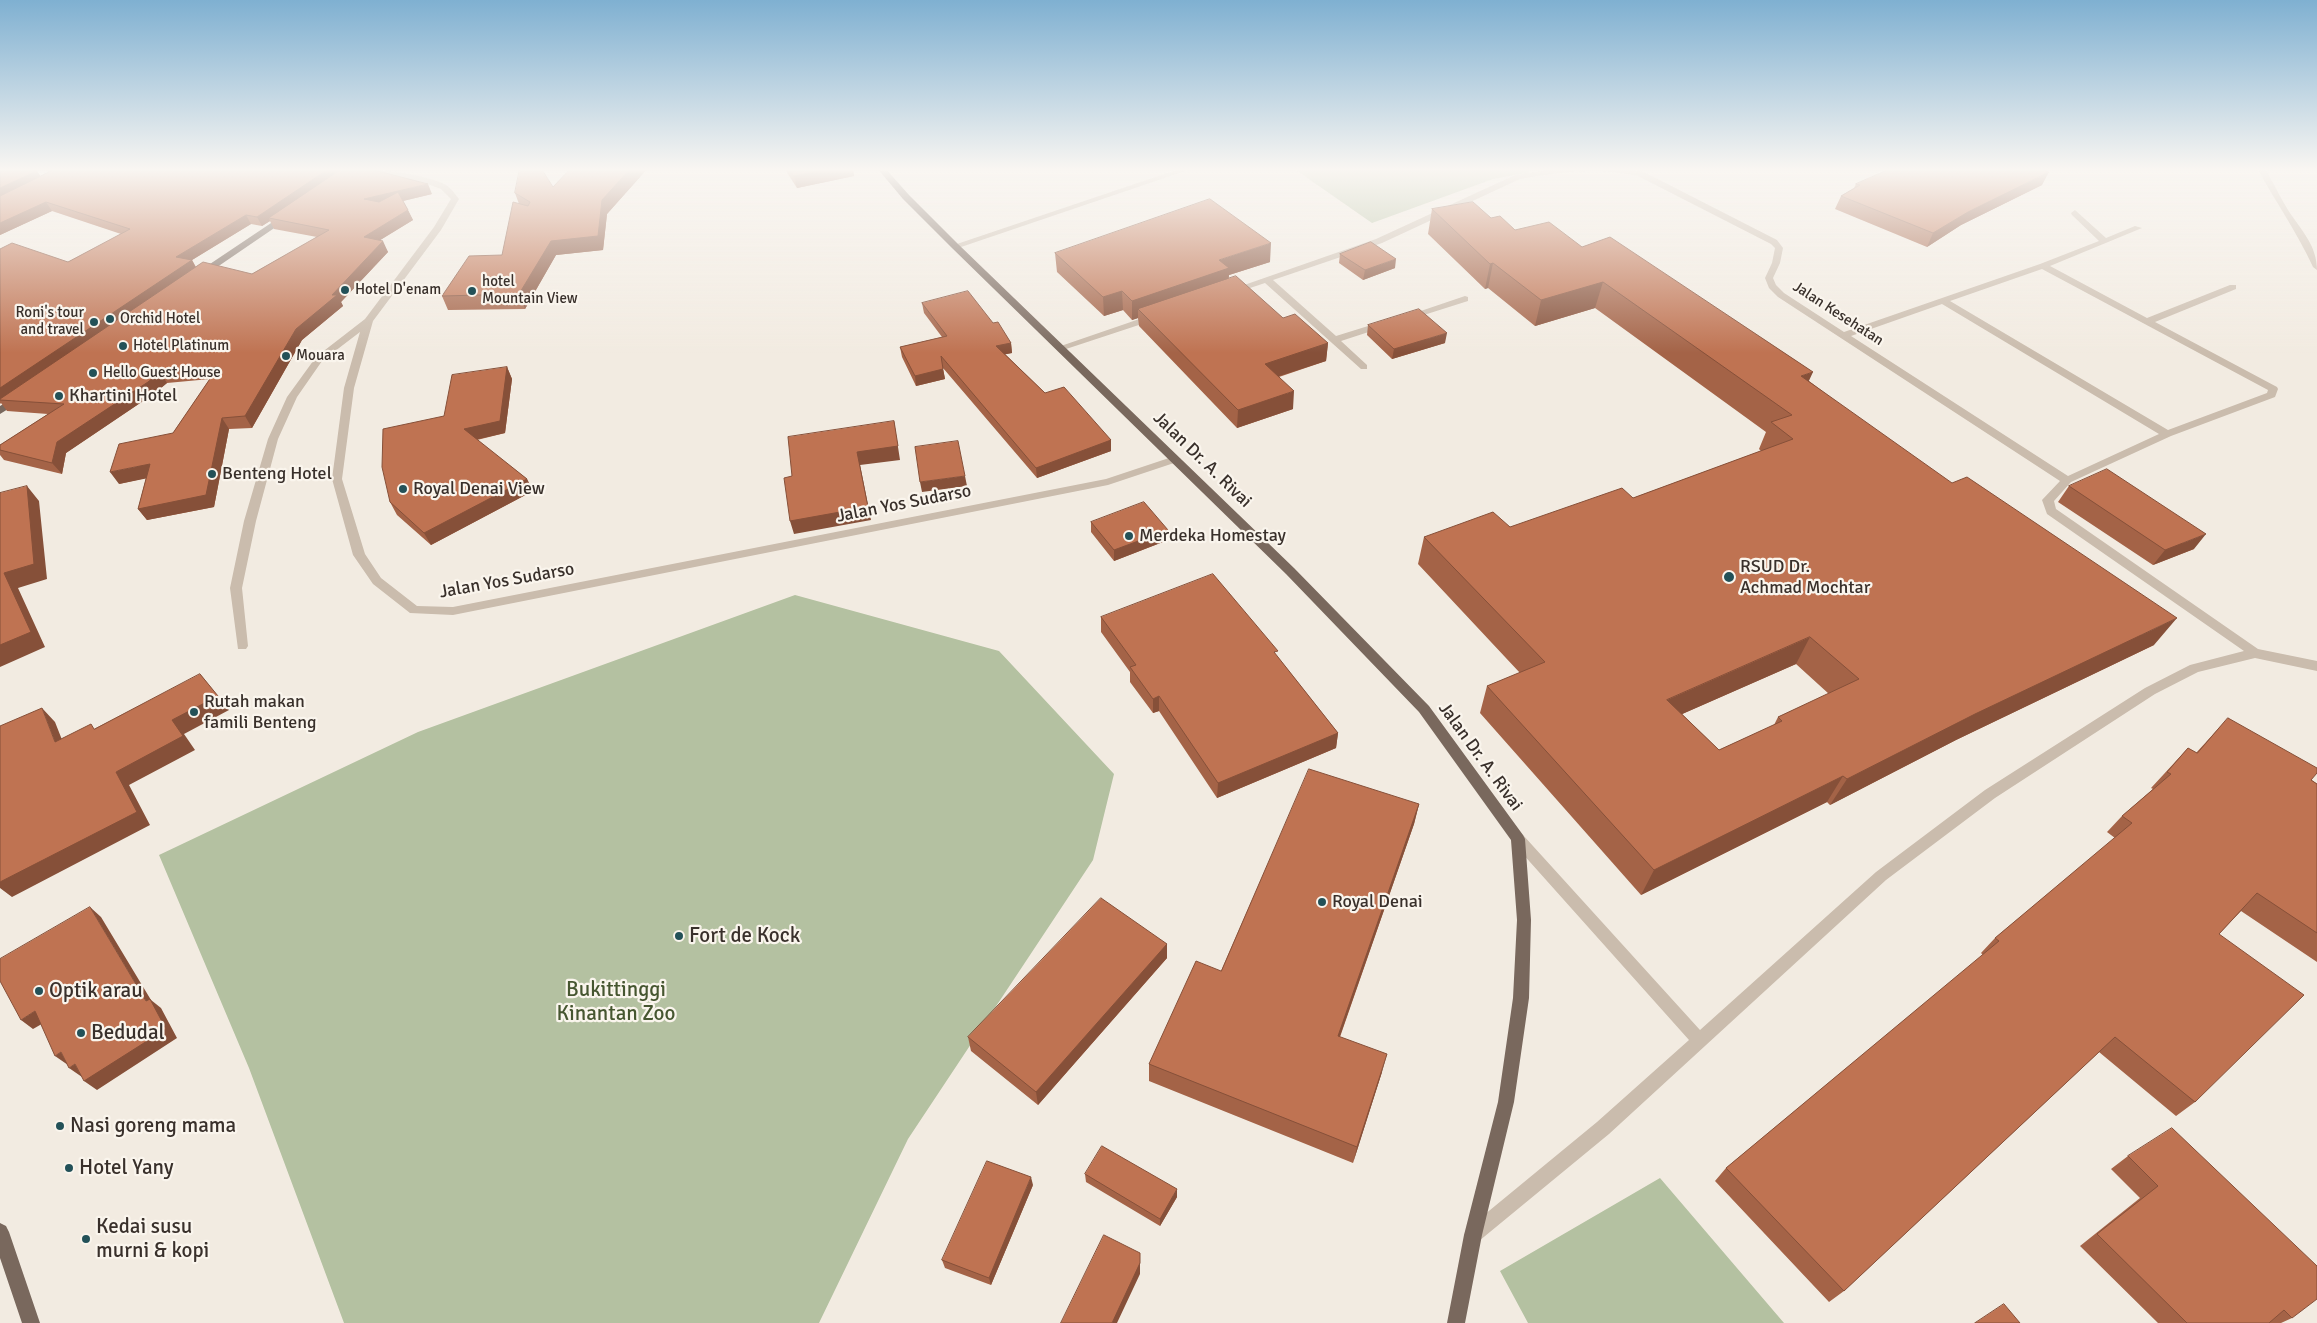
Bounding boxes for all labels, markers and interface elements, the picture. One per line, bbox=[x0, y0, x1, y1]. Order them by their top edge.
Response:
place label: hotel Mountain View bbox=[482, 273, 578, 308]
street label: Jalan Kesehatan bbox=[1789, 278, 1887, 350]
place label: Hotel D'enam bbox=[355, 281, 441, 299]
marker: Hotel D'enam bbox=[339, 284, 351, 296]
marker: hotel Mountain View bbox=[466, 285, 478, 297]
place label: Roni's tour and travel bbox=[16, 304, 84, 339]
place label: Orchid Hotel bbox=[120, 310, 200, 328]
marker: Orchid Hotel bbox=[104, 313, 116, 325]
marker: Roni's tour and travel bbox=[88, 316, 100, 328]
place label: Hotel Platinum bbox=[133, 337, 229, 355]
marker: Hotel Platinum bbox=[117, 340, 129, 352]
place label: Mouara bbox=[296, 347, 345, 365]
marker: Mouara bbox=[280, 350, 292, 362]
place label: Hello Guest House bbox=[103, 364, 221, 382]
marker: Hello Guest House bbox=[87, 367, 99, 379]
place label: Khartini Hotel bbox=[69, 385, 177, 407]
marker: Khartini Hotel bbox=[53, 390, 65, 402]
street label: Jalan Dr. A. Rivai bbox=[1148, 407, 1256, 513]
place label: Benteng Hotel bbox=[222, 463, 332, 485]
marker: Benteng Hotel bbox=[206, 468, 218, 480]
place label: Royal Denai View bbox=[413, 478, 545, 500]
street label: Jalan Yos Sudarso bbox=[835, 480, 973, 528]
marker: Royal Denai View bbox=[397, 483, 409, 495]
place label: Merdeka Homestay bbox=[1139, 525, 1286, 547]
marker: Merdeka Homestay bbox=[1123, 530, 1135, 542]
place label: RSUD Dr. Achmad Mochtar bbox=[1740, 556, 1870, 598]
street label: Jalan Yos Sudarso bbox=[438, 559, 576, 603]
marker: RSUD Dr. Achmad Mochtar bbox=[1722, 570, 1736, 584]
place label: Rutah makan famili Benteng bbox=[204, 691, 317, 734]
street label: Jalan Dr. A. Rivai bbox=[1433, 699, 1527, 815]
marker: Rutah makan famili Benteng bbox=[188, 706, 200, 718]
place label: Royal Denai bbox=[1332, 891, 1423, 913]
marker: Royal Denai bbox=[1316, 896, 1328, 908]
place label: Fort de Kock bbox=[689, 923, 800, 949]
marker: Fort de Kock bbox=[673, 930, 685, 942]
park label: Bukittinggi Kinantan Zoo bbox=[557, 977, 675, 1027]
place label: Optik arau bbox=[49, 978, 143, 1004]
marker: Optik arau bbox=[33, 985, 45, 997]
place label: Bedudal bbox=[91, 1020, 165, 1046]
marker: Bedudal bbox=[75, 1027, 87, 1039]
place label: Nasi goreng mama bbox=[70, 1113, 236, 1139]
marker: Nasi goreng mama bbox=[54, 1120, 66, 1132]
place label: Hotel Yany bbox=[79, 1155, 174, 1181]
marker: Hotel Yany bbox=[63, 1162, 75, 1174]
place label: Kedai susu murni & kopi bbox=[96, 1214, 209, 1264]
marker: Kedai susu murni & kopi bbox=[80, 1233, 92, 1245]

